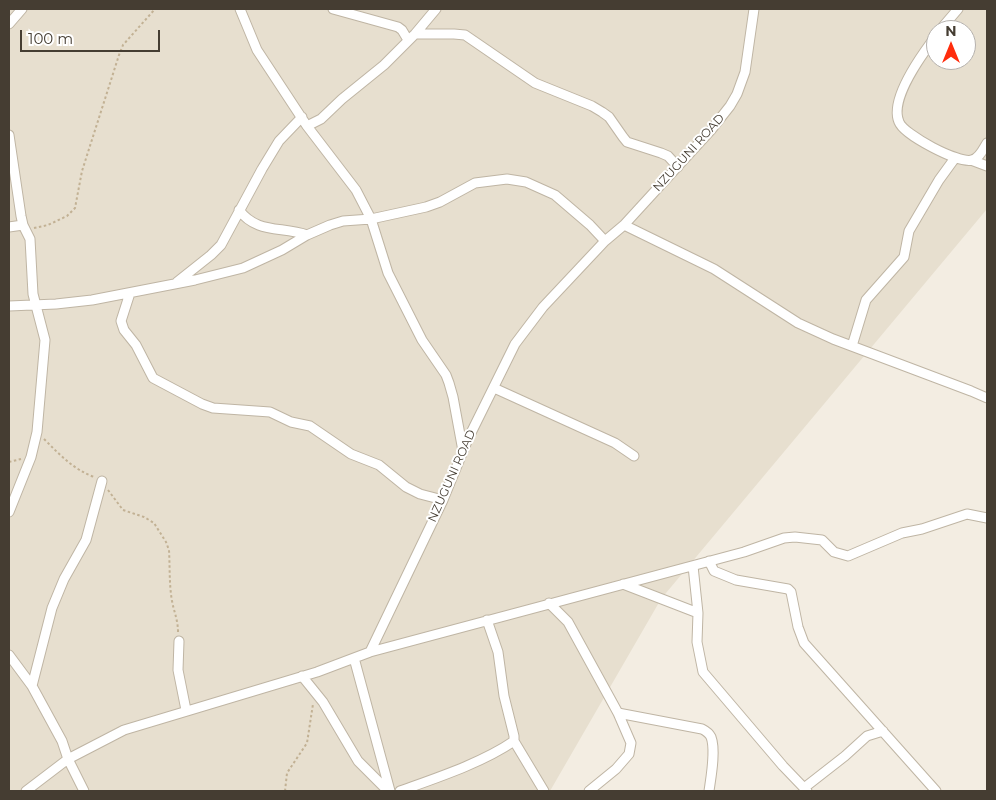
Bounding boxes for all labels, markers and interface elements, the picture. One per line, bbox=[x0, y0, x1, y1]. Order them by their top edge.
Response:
scale bar bbox=[22, 20, 162, 52]
north arrow bbox=[926, 20, 976, 70]
text: N bbox=[945, 22, 957, 40]
text: 100 m bbox=[28, 29, 73, 48]
street label: NZUGUNI ROAD bbox=[650, 111, 728, 195]
street label: NZUGUNI ROAD bbox=[425, 428, 479, 524]

